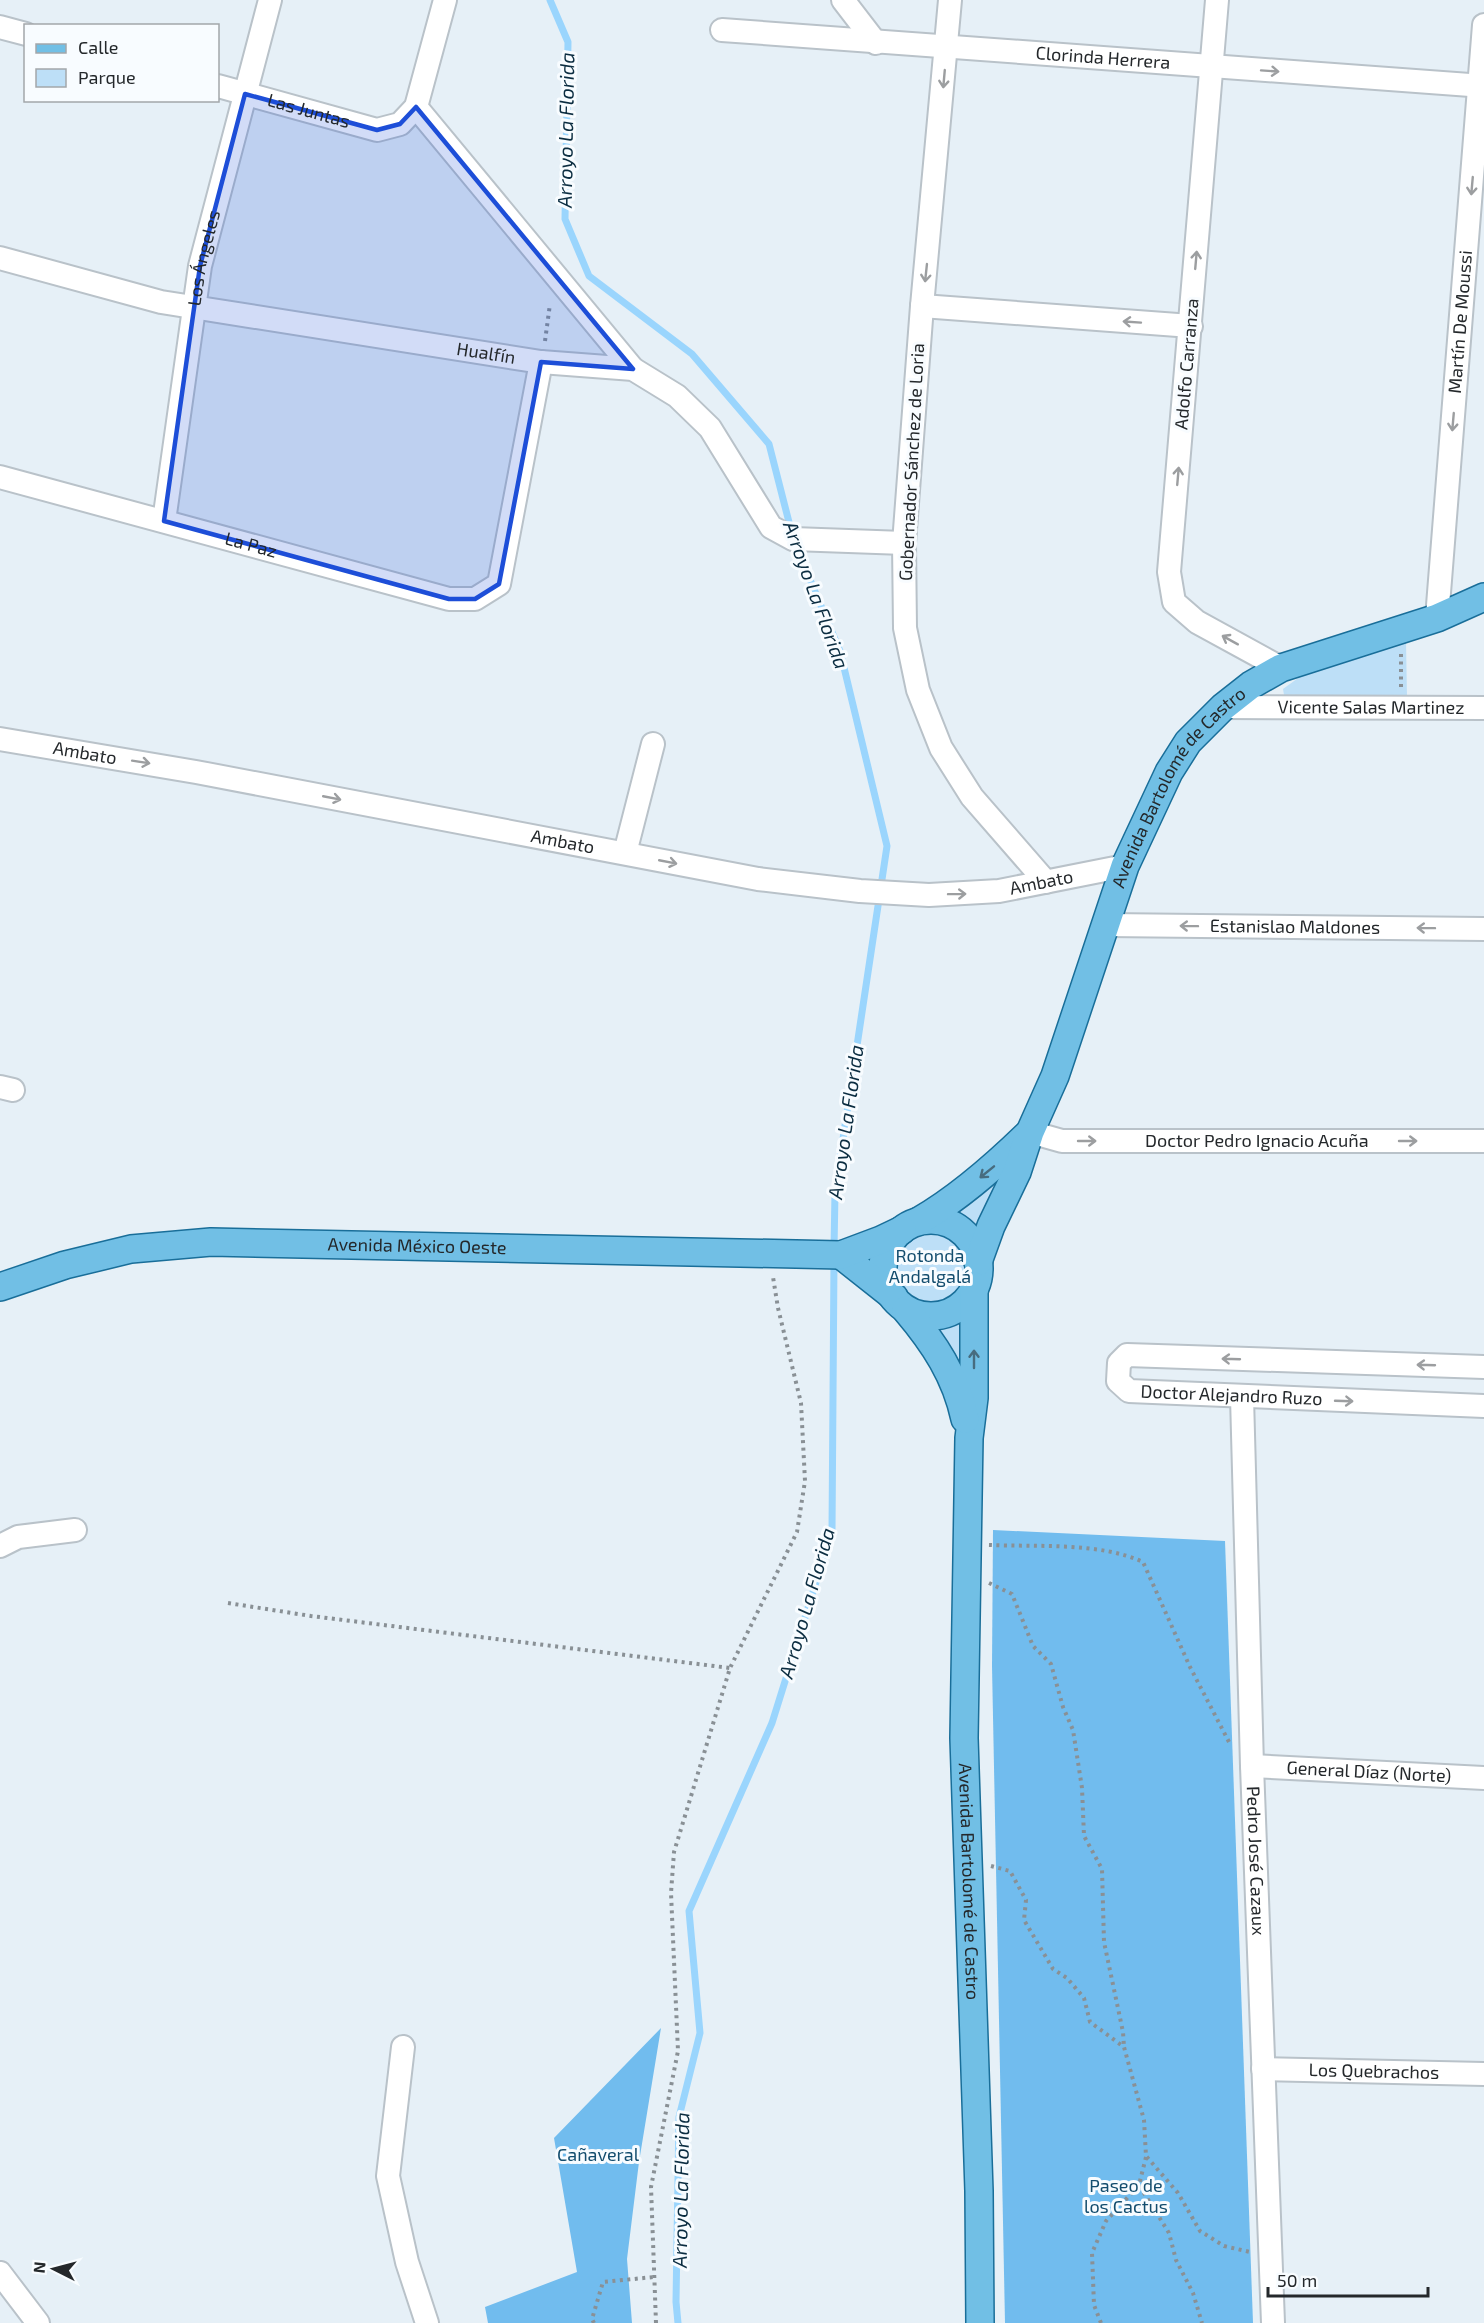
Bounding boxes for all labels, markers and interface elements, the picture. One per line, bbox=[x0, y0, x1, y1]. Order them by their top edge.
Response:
legend bbox=[24, 24, 219, 102]
text: Calle bbox=[78, 36, 119, 58]
street label: Clorinda Herrera bbox=[1035, 41, 1171, 73]
water label: Arroyo La Florida bbox=[552, 52, 579, 209]
text: Parque bbox=[78, 66, 136, 88]
one-way arrow bbox=[1259, 66, 1279, 77]
one-way arrow bbox=[938, 69, 949, 89]
street label: Las Juntas bbox=[265, 88, 353, 132]
one-way arrow bbox=[1466, 175, 1477, 195]
street label: Los Ángeles bbox=[182, 208, 224, 307]
street label: Martín De Moussi bbox=[1443, 249, 1476, 394]
one-way arrow bbox=[1191, 251, 1202, 271]
one-way arrow bbox=[920, 263, 931, 283]
street label: Adolfo Carranza bbox=[1169, 297, 1203, 431]
one-way arrow bbox=[1123, 316, 1143, 327]
street label: Hualfín bbox=[455, 337, 517, 368]
street label: Gobernador Sánchez de Loria bbox=[894, 343, 928, 581]
one-way arrow bbox=[1447, 412, 1458, 432]
one-way arrow bbox=[1173, 466, 1184, 486]
water label: Arroyo La Florida bbox=[778, 517, 855, 672]
street label: La Paz bbox=[223, 527, 280, 562]
one-way arrow bbox=[1222, 634, 1239, 646]
street label: Avenida Bartolomé de Castro bbox=[1107, 682, 1249, 890]
street label: Vicente Salas Martinez bbox=[1278, 695, 1464, 718]
street label: Ambato bbox=[51, 736, 118, 768]
one-way arrow bbox=[130, 757, 150, 768]
one-way arrow bbox=[322, 793, 342, 804]
street label: Ambato bbox=[529, 824, 596, 858]
one-way arrow bbox=[658, 857, 678, 868]
street label: Ambato bbox=[1008, 865, 1075, 899]
one-way arrow bbox=[946, 889, 966, 900]
street label: Estanislao Maldones bbox=[1210, 914, 1380, 938]
one-way arrow bbox=[1179, 920, 1199, 931]
one-way arrow bbox=[1416, 922, 1436, 934]
water label: Arroyo La Florida bbox=[822, 1043, 869, 1202]
street label: Doctor Pedro Ignacio Acuña bbox=[1145, 1129, 1369, 1151]
one-way arrow bbox=[1076, 1135, 1096, 1147]
one-way arrow bbox=[1397, 1135, 1417, 1147]
one-way arrow bbox=[979, 1165, 995, 1178]
street label: Avenida México Oeste bbox=[327, 1232, 507, 1258]
park label: Rotonda Andalgalá bbox=[889, 1244, 971, 1287]
one-way arrow bbox=[968, 1350, 980, 1370]
one-way arrow bbox=[1221, 1353, 1241, 1364]
one-way arrow bbox=[1416, 1359, 1436, 1371]
street label: Doctor Alejandro Ruzo bbox=[1140, 1380, 1323, 1409]
one-way arrow bbox=[1334, 1395, 1354, 1406]
water label: Arroyo La Florida bbox=[773, 1525, 840, 1682]
street label: General Díaz (Norte) bbox=[1286, 1756, 1452, 1786]
street label: Avenida Bartolomé de Castro bbox=[955, 1763, 985, 2000]
street label: Pedro José Cazaux bbox=[1243, 1786, 1270, 1936]
street label: Los Quebrachos bbox=[1308, 2058, 1440, 2083]
water label: Arroyo La Florida bbox=[667, 2112, 694, 2269]
park label: Cañaveral bbox=[557, 2143, 640, 2165]
park label: Paseo de los Cactus bbox=[1084, 2174, 1168, 2217]
north arrow bbox=[24, 2239, 84, 2299]
scale bar bbox=[1268, 2260, 1428, 2298]
text: N bbox=[29, 2261, 49, 2274]
text: 50 m bbox=[1277, 2269, 1317, 2291]

